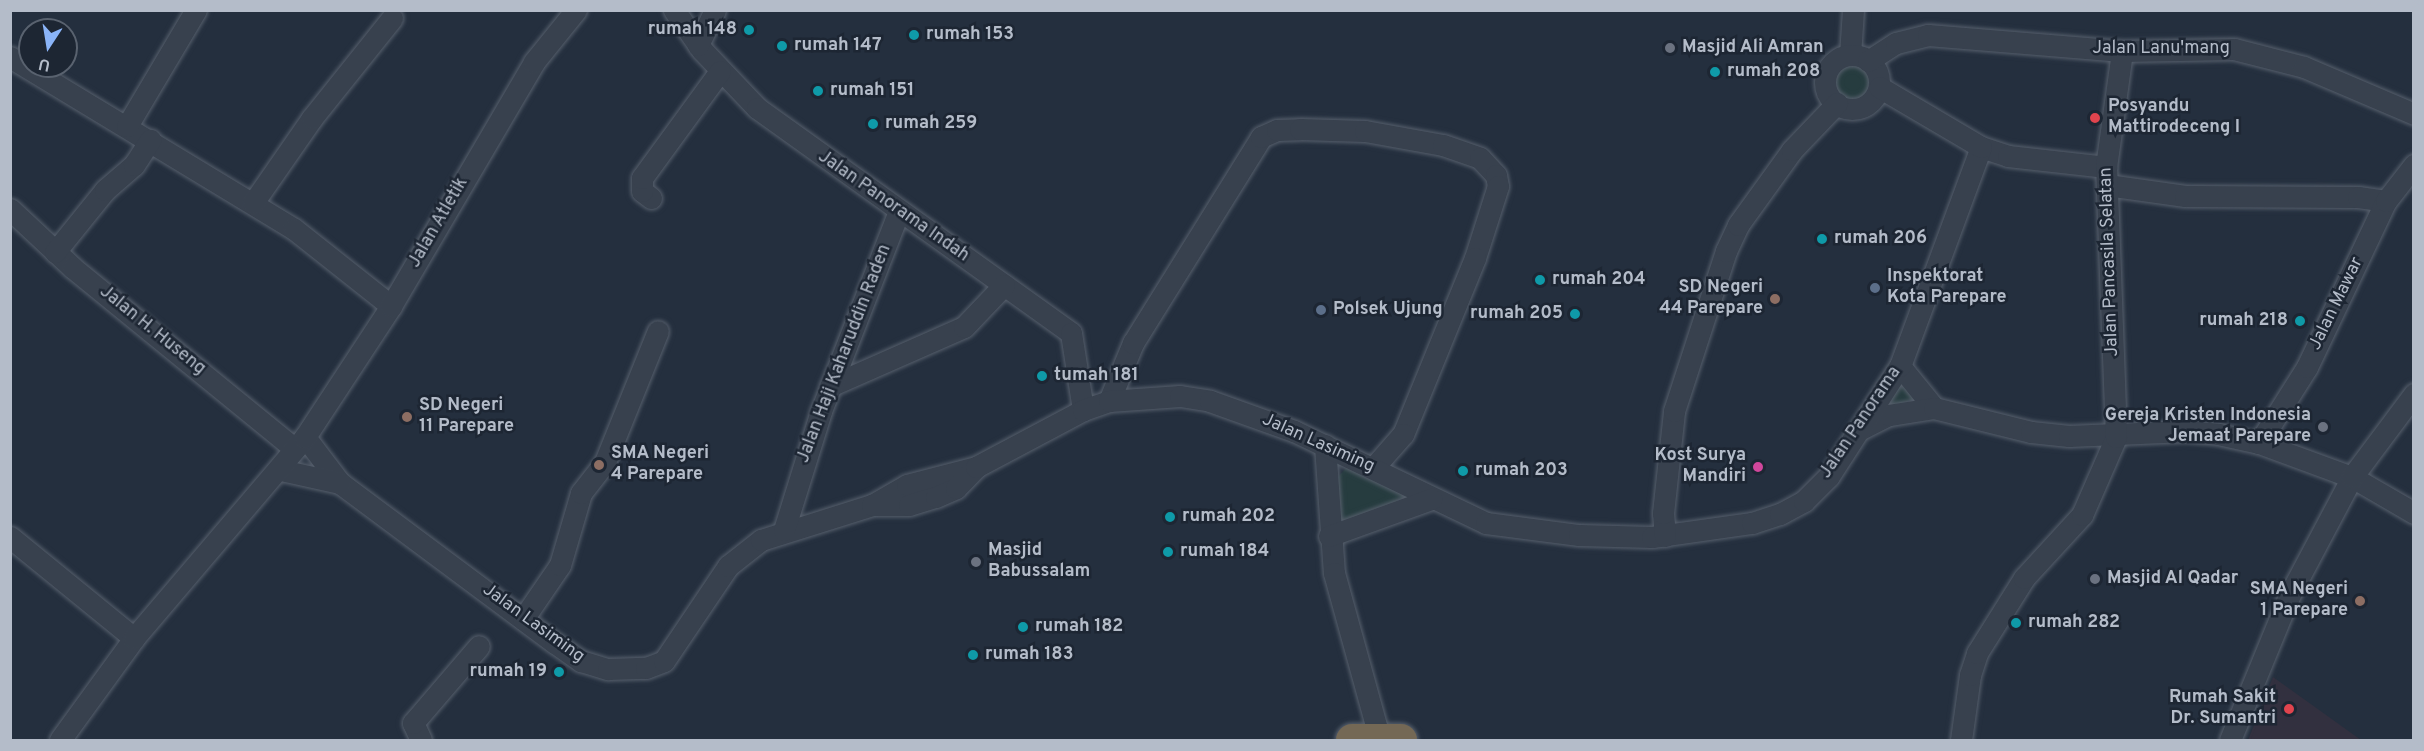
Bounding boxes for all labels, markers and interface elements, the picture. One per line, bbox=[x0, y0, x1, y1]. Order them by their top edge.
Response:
north arrow bbox=[18, 18, 78, 78]
place label: rumah 148 bbox=[648, 19, 737, 41]
marker: rumah 148 bbox=[742, 23, 756, 37]
place label: rumah 153 bbox=[926, 24, 1014, 46]
marker: rumah 153 bbox=[907, 28, 921, 42]
place label: rumah 147 bbox=[794, 35, 882, 57]
place label: Masjid Ali Amran bbox=[1682, 37, 1825, 59]
street label: Jalan Lanu'mang bbox=[2092, 38, 2230, 60]
marker: rumah 147 bbox=[775, 39, 789, 53]
marker: Masjid Ali Amran bbox=[1663, 41, 1677, 55]
text: U bbox=[37, 53, 52, 75]
place label: rumah 208 bbox=[1727, 61, 1820, 83]
marker: rumah 208 bbox=[1708, 65, 1722, 79]
place label: rumah 151 bbox=[830, 80, 915, 102]
marker: rumah 151 bbox=[811, 84, 825, 98]
place label: Posyandu Mattirodeceng I bbox=[2108, 97, 2240, 140]
marker: Posyandu Mattirodeceng I bbox=[2086, 109, 2104, 127]
place label: rumah 259 bbox=[885, 113, 977, 135]
marker: rumah 259 bbox=[866, 117, 880, 131]
street label: Jalan Panorama Indah bbox=[813, 147, 973, 267]
street label: Jalan Pancasila Selatan bbox=[2096, 167, 2124, 357]
street label: Jalan Atletik bbox=[404, 174, 474, 272]
place label: rumah 206 bbox=[1834, 228, 1927, 250]
marker: rumah 206 bbox=[1815, 232, 1829, 246]
street label: Jalan Haji Kaharuddin Raden bbox=[793, 242, 897, 466]
street label: Jalan Mawar bbox=[2305, 254, 2369, 354]
place label: Inspektorat Kota Parepare bbox=[1887, 267, 2007, 310]
place label: rumah 204 bbox=[1552, 269, 1646, 291]
marker: rumah 204 bbox=[1533, 273, 1547, 287]
place label: SD Negeri 44 Parepare bbox=[1659, 278, 1763, 320]
marker: Inspektorat Kota Parepare bbox=[1868, 281, 1882, 295]
street label: Jalan H. Huseng bbox=[95, 282, 209, 380]
marker: SD Negeri 44 Parepare bbox=[1768, 292, 1782, 306]
place label: Polsek Ujung bbox=[1333, 299, 1443, 321]
marker: Polsek Ujung bbox=[1314, 303, 1328, 317]
place label: rumah 205 bbox=[1470, 303, 1563, 325]
marker: rumah 205 bbox=[1568, 307, 1582, 321]
place label: rumah 218 bbox=[2199, 310, 2288, 332]
marker: rumah 218 bbox=[2293, 314, 2307, 328]
street label: Jalan Panorama bbox=[1816, 363, 1906, 483]
place label: tumah 181 bbox=[1054, 365, 1139, 387]
marker: tumah 181 bbox=[1035, 369, 1049, 383]
place label: SD Negeri 11 Parepare bbox=[419, 396, 514, 438]
place label: Gereja Kristen Indonesia Jemaat Parepare bbox=[2105, 406, 2311, 448]
marker: SD Negeri 11 Parepare bbox=[400, 410, 414, 424]
street label: Jalan Lasiming bbox=[1258, 410, 1378, 478]
marker: Gereja Kristen Indonesia Jemaat Parepare bbox=[2316, 420, 2330, 434]
place label: SMA Negeri 4 Parepare bbox=[611, 444, 710, 486]
place label: Kost Surya Mandiri bbox=[1655, 446, 1746, 488]
marker: SMA Negeri 4 Parepare bbox=[592, 458, 606, 472]
place label: rumah 203 bbox=[1475, 460, 1568, 482]
marker: Kost Surya Mandiri bbox=[1751, 460, 1765, 474]
marker: rumah 203 bbox=[1456, 464, 1470, 478]
place label: rumah 202 bbox=[1182, 506, 1275, 528]
marker: rumah 202 bbox=[1163, 510, 1177, 524]
place label: Masjid Babussalam bbox=[988, 541, 1090, 584]
place label: rumah 184 bbox=[1180, 541, 1269, 563]
marker: rumah 184 bbox=[1161, 545, 1175, 559]
marker: Masjid Babussalam bbox=[969, 555, 983, 569]
place label: Masjid Al Qadar bbox=[2107, 568, 2239, 590]
marker: Masjid Al Qadar bbox=[2088, 572, 2102, 586]
street label: Jalan Lasiming bbox=[478, 580, 588, 668]
place label: SMA Negeri 1 Parepare bbox=[2249, 580, 2348, 622]
marker: SMA Negeri 1 Parepare bbox=[2353, 594, 2367, 608]
place label: rumah 282 bbox=[2028, 612, 2120, 634]
place label: rumah 182 bbox=[1035, 616, 1123, 638]
marker: rumah 282 bbox=[2009, 616, 2023, 630]
marker: rumah 182 bbox=[1016, 620, 1030, 634]
place label: rumah 183 bbox=[985, 644, 1073, 666]
marker: rumah 183 bbox=[966, 648, 980, 662]
place label: rumah 19 bbox=[470, 661, 547, 683]
marker: rumah 19 bbox=[552, 665, 566, 679]
place label: Rumah Sakit Dr. Sumantri bbox=[2169, 688, 2276, 730]
marker: Rumah Sakit Dr. Sumantri bbox=[2280, 700, 2298, 718]

